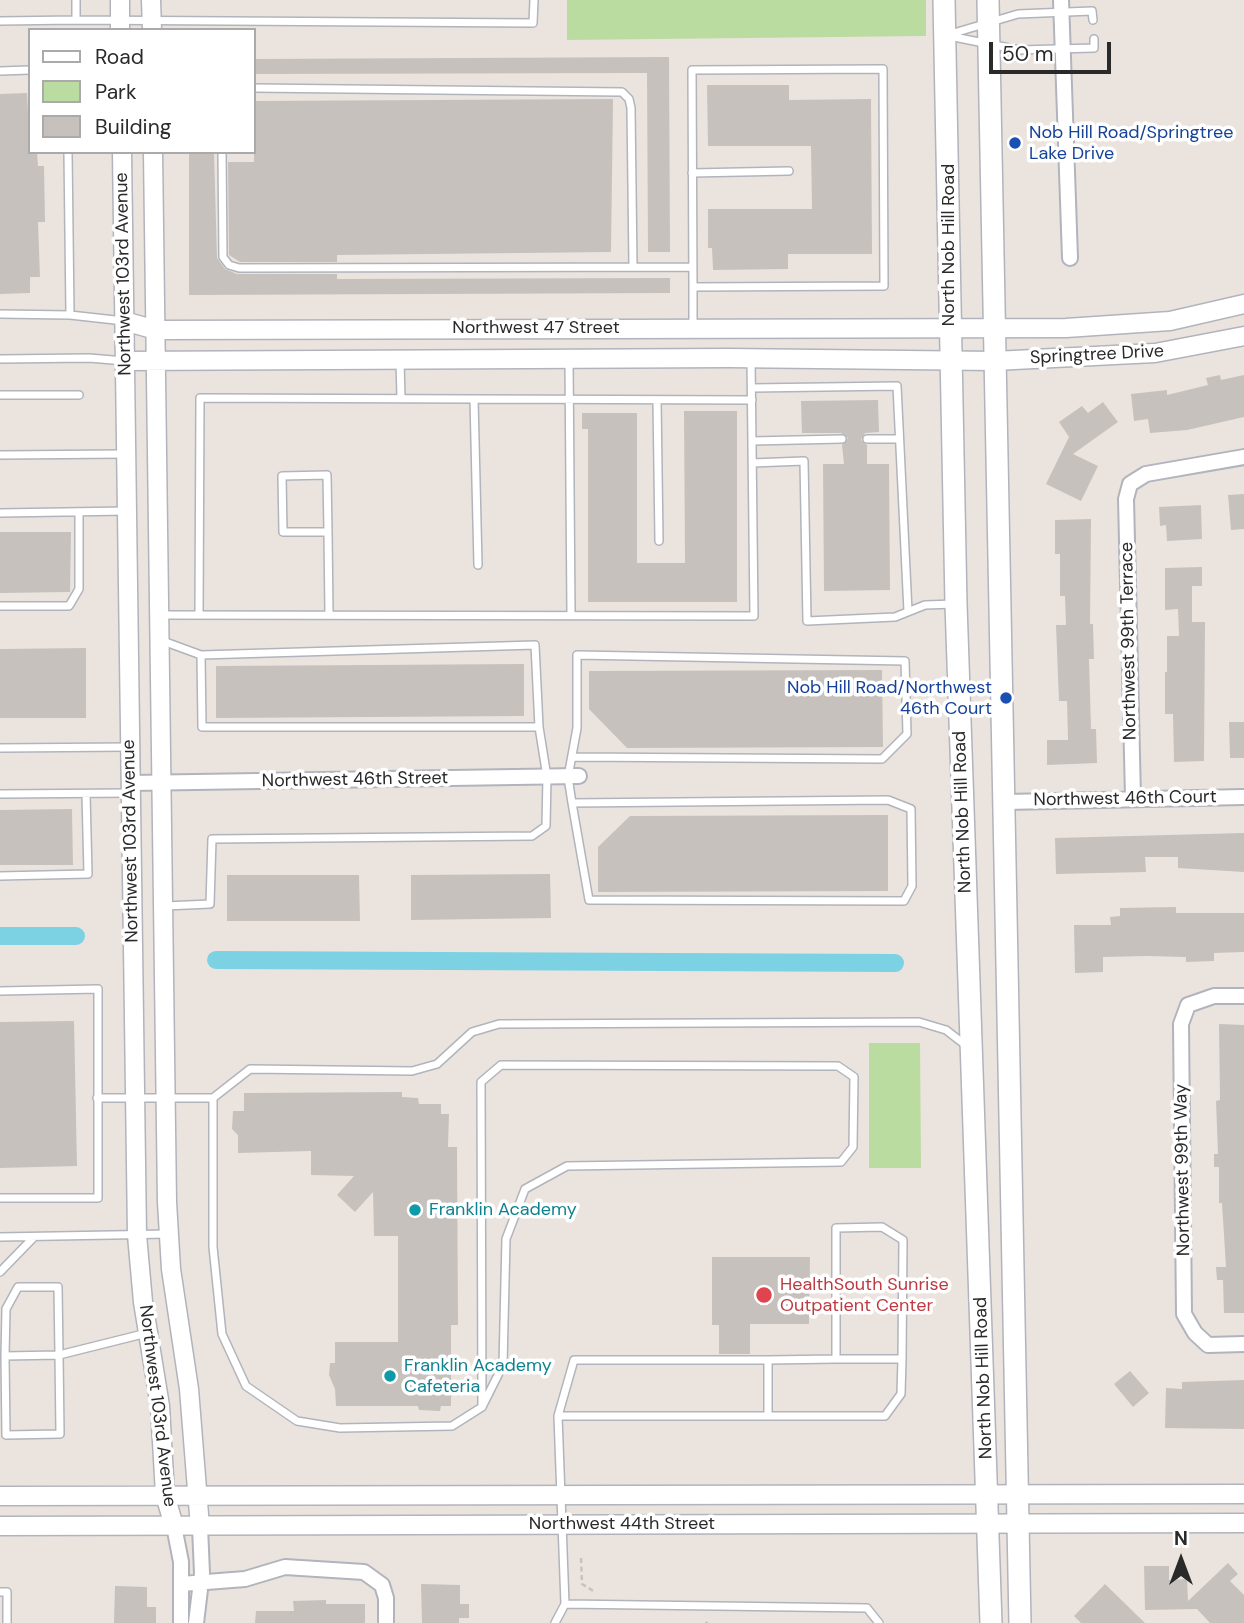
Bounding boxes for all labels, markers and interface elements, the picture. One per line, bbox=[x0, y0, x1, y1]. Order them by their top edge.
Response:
legend bbox=[28, 28, 256, 154]
scale bar bbox=[992, 28, 1114, 72]
text: 50 m bbox=[1002, 40, 1053, 68]
text: Road bbox=[95, 43, 144, 71]
text: Park bbox=[95, 78, 136, 106]
text: Building bbox=[95, 113, 171, 141]
place label: Nob Hill Road/Springtree Lake Drive bbox=[1029, 122, 1233, 164]
marker: Nob Hill Road/Springtree Lake Drive bbox=[1007, 135, 1023, 151]
street label: North Nob Hill Road bbox=[938, 164, 960, 326]
street label: Northwest 103rd Avenue bbox=[111, 172, 137, 376]
street label: Northwest 47 Street bbox=[452, 317, 620, 339]
street label: Springtree Drive bbox=[1029, 341, 1165, 369]
street label: Northwest 99th Terrace bbox=[1116, 542, 1142, 740]
place label: Nob Hill Road/Northwest 46th Court bbox=[787, 677, 992, 720]
marker: Nob Hill Road/Northwest 46th Court bbox=[998, 690, 1014, 706]
street label: North Nob Hill Road bbox=[949, 730, 977, 894]
street label: Northwest 103rd Avenue bbox=[118, 739, 144, 943]
street label: Northwest 46th Street bbox=[261, 768, 449, 792]
street label: Northwest 46th Court bbox=[1033, 787, 1217, 811]
street label: Northwest 99th Way bbox=[1171, 1084, 1195, 1256]
place label: Franklin Academy bbox=[429, 1199, 577, 1221]
marker: Franklin Academy bbox=[407, 1202, 423, 1218]
place label: HealthSouth Sunrise Outpatient Center bbox=[780, 1274, 949, 1316]
marker: HealthSouth Sunrise Outpatient Center bbox=[754, 1285, 774, 1305]
street label: North Nob Hill Road bbox=[970, 1296, 998, 1460]
street label: Northwest 103rd Avenue bbox=[134, 1304, 180, 1508]
place label: Franklin Academy Cafeteria bbox=[404, 1355, 552, 1398]
marker: Franklin Academy Cafeteria bbox=[382, 1368, 398, 1384]
street label: Northwest 44th Street bbox=[529, 1513, 715, 1535]
north arrow bbox=[1146, 1525, 1216, 1595]
text: N bbox=[1174, 1526, 1188, 1551]

